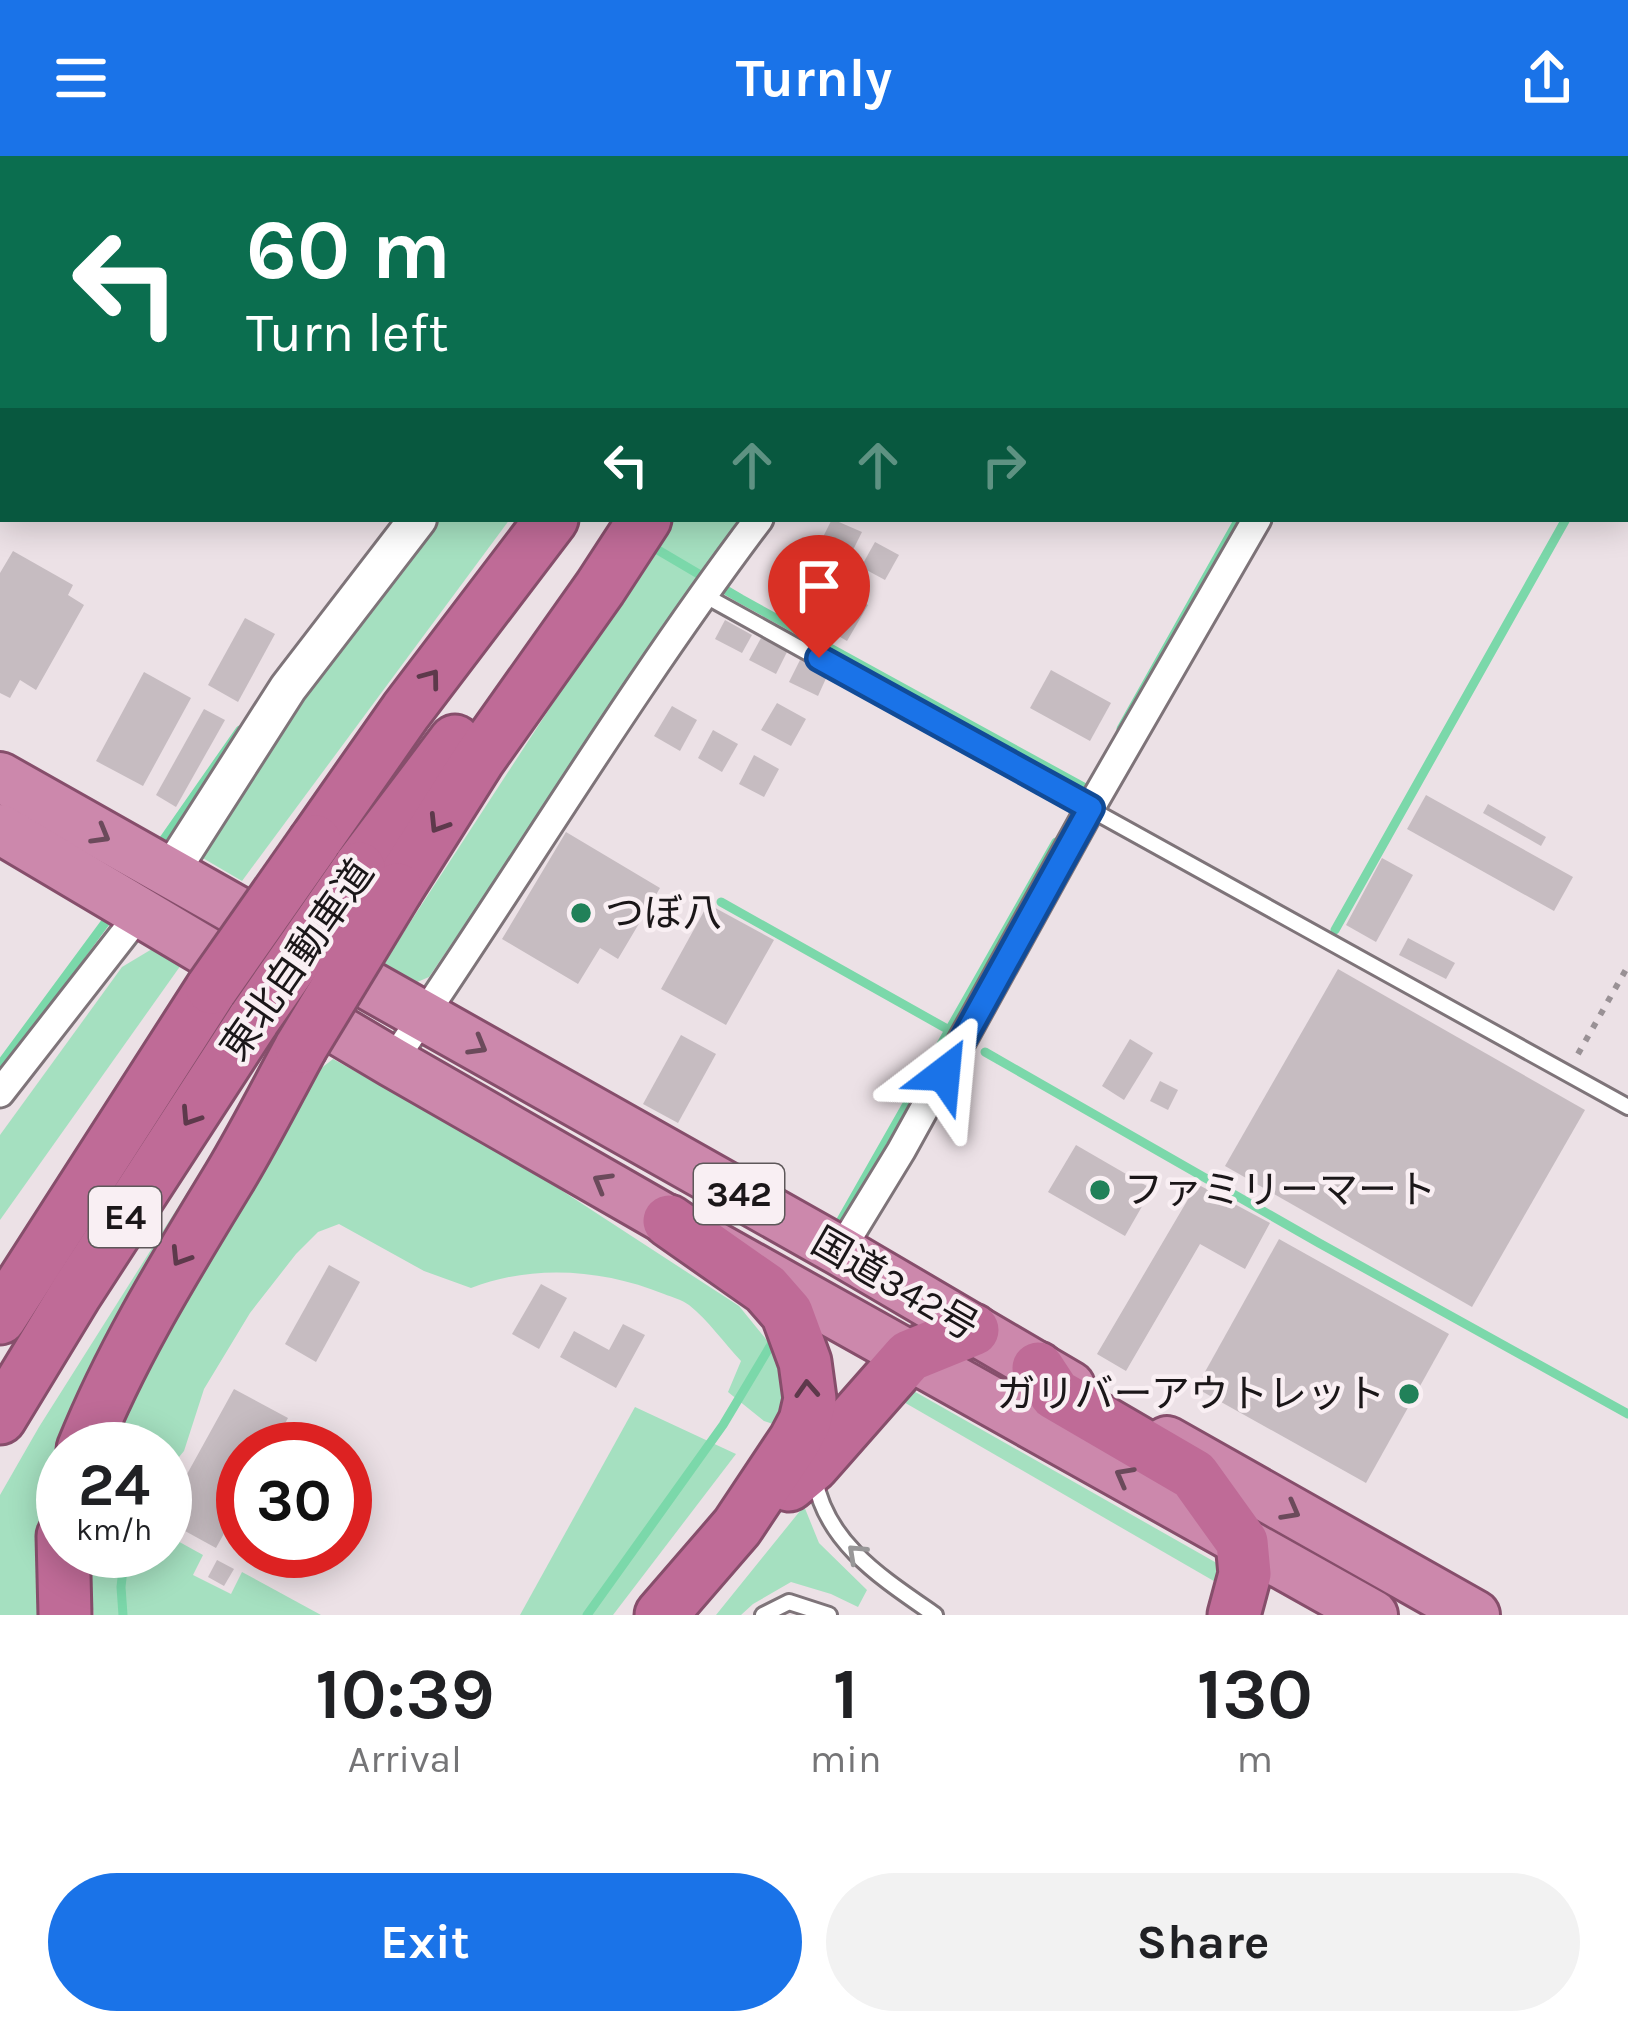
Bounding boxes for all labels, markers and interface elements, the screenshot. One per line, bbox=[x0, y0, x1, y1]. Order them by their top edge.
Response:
icon: menu bbox=[48, 45, 114, 111]
icon: share bbox=[1514, 45, 1580, 111]
text: Turnly bbox=[736, 46, 892, 110]
text: 60 m bbox=[246, 201, 451, 299]
icon: left bbox=[48, 204, 204, 360]
text: Turn left bbox=[246, 301, 449, 365]
icon: left bbox=[593, 432, 659, 498]
icon: ahead bbox=[719, 432, 785, 498]
icon: ahead bbox=[845, 432, 911, 498]
icon: right bbox=[971, 432, 1037, 498]
pin bbox=[768, 535, 870, 658]
icon: arrive bbox=[786, 553, 852, 619]
one-way arrow bbox=[417, 669, 439, 691]
one-way arrow bbox=[430, 811, 452, 833]
one-way arrow bbox=[89, 821, 110, 844]
street label: 東北自動車道 bbox=[211, 851, 383, 1069]
place label: つぼ八 bbox=[605, 890, 722, 936]
marker: つぼ八 bbox=[568, 900, 594, 926]
position arrow bbox=[881, 1011, 1007, 1137]
one-way arrow bbox=[466, 1032, 487, 1055]
one-way arrow bbox=[183, 1103, 205, 1125]
road number: 342 bbox=[694, 1164, 784, 1224]
place label: ファミリーマート bbox=[1124, 1167, 1436, 1213]
one-way arrow bbox=[593, 1173, 614, 1196]
marker: ファミリーマート bbox=[1087, 1177, 1113, 1203]
road number: E4 bbox=[89, 1187, 161, 1247]
street label: 国道342号 bbox=[804, 1218, 986, 1350]
one-way arrow bbox=[172, 1244, 194, 1266]
place label: ガリバーアウトレット bbox=[997, 1371, 1385, 1417]
one-way arrow bbox=[794, 1379, 820, 1398]
marker: ガリバーアウトレット bbox=[1396, 1381, 1422, 1407]
speed limit sign: 30 bbox=[216, 1422, 372, 1578]
text: 24 bbox=[78, 1450, 150, 1520]
one-way arrow bbox=[1116, 1468, 1137, 1491]
one-way arrow bbox=[1278, 1497, 1299, 1520]
text: km/h bbox=[76, 1512, 152, 1548]
one-way arrow bbox=[848, 1545, 869, 1567]
text: 10:39 bbox=[315, 1652, 495, 1736]
text: 1 bbox=[833, 1652, 858, 1736]
text: 130 bbox=[1197, 1652, 1313, 1736]
text: Arrival bbox=[348, 1736, 462, 1782]
text: min bbox=[810, 1736, 881, 1782]
text: m bbox=[1236, 1736, 1273, 1782]
button: Exit bbox=[48, 1873, 802, 2011]
button: Share bbox=[826, 1873, 1580, 2011]

